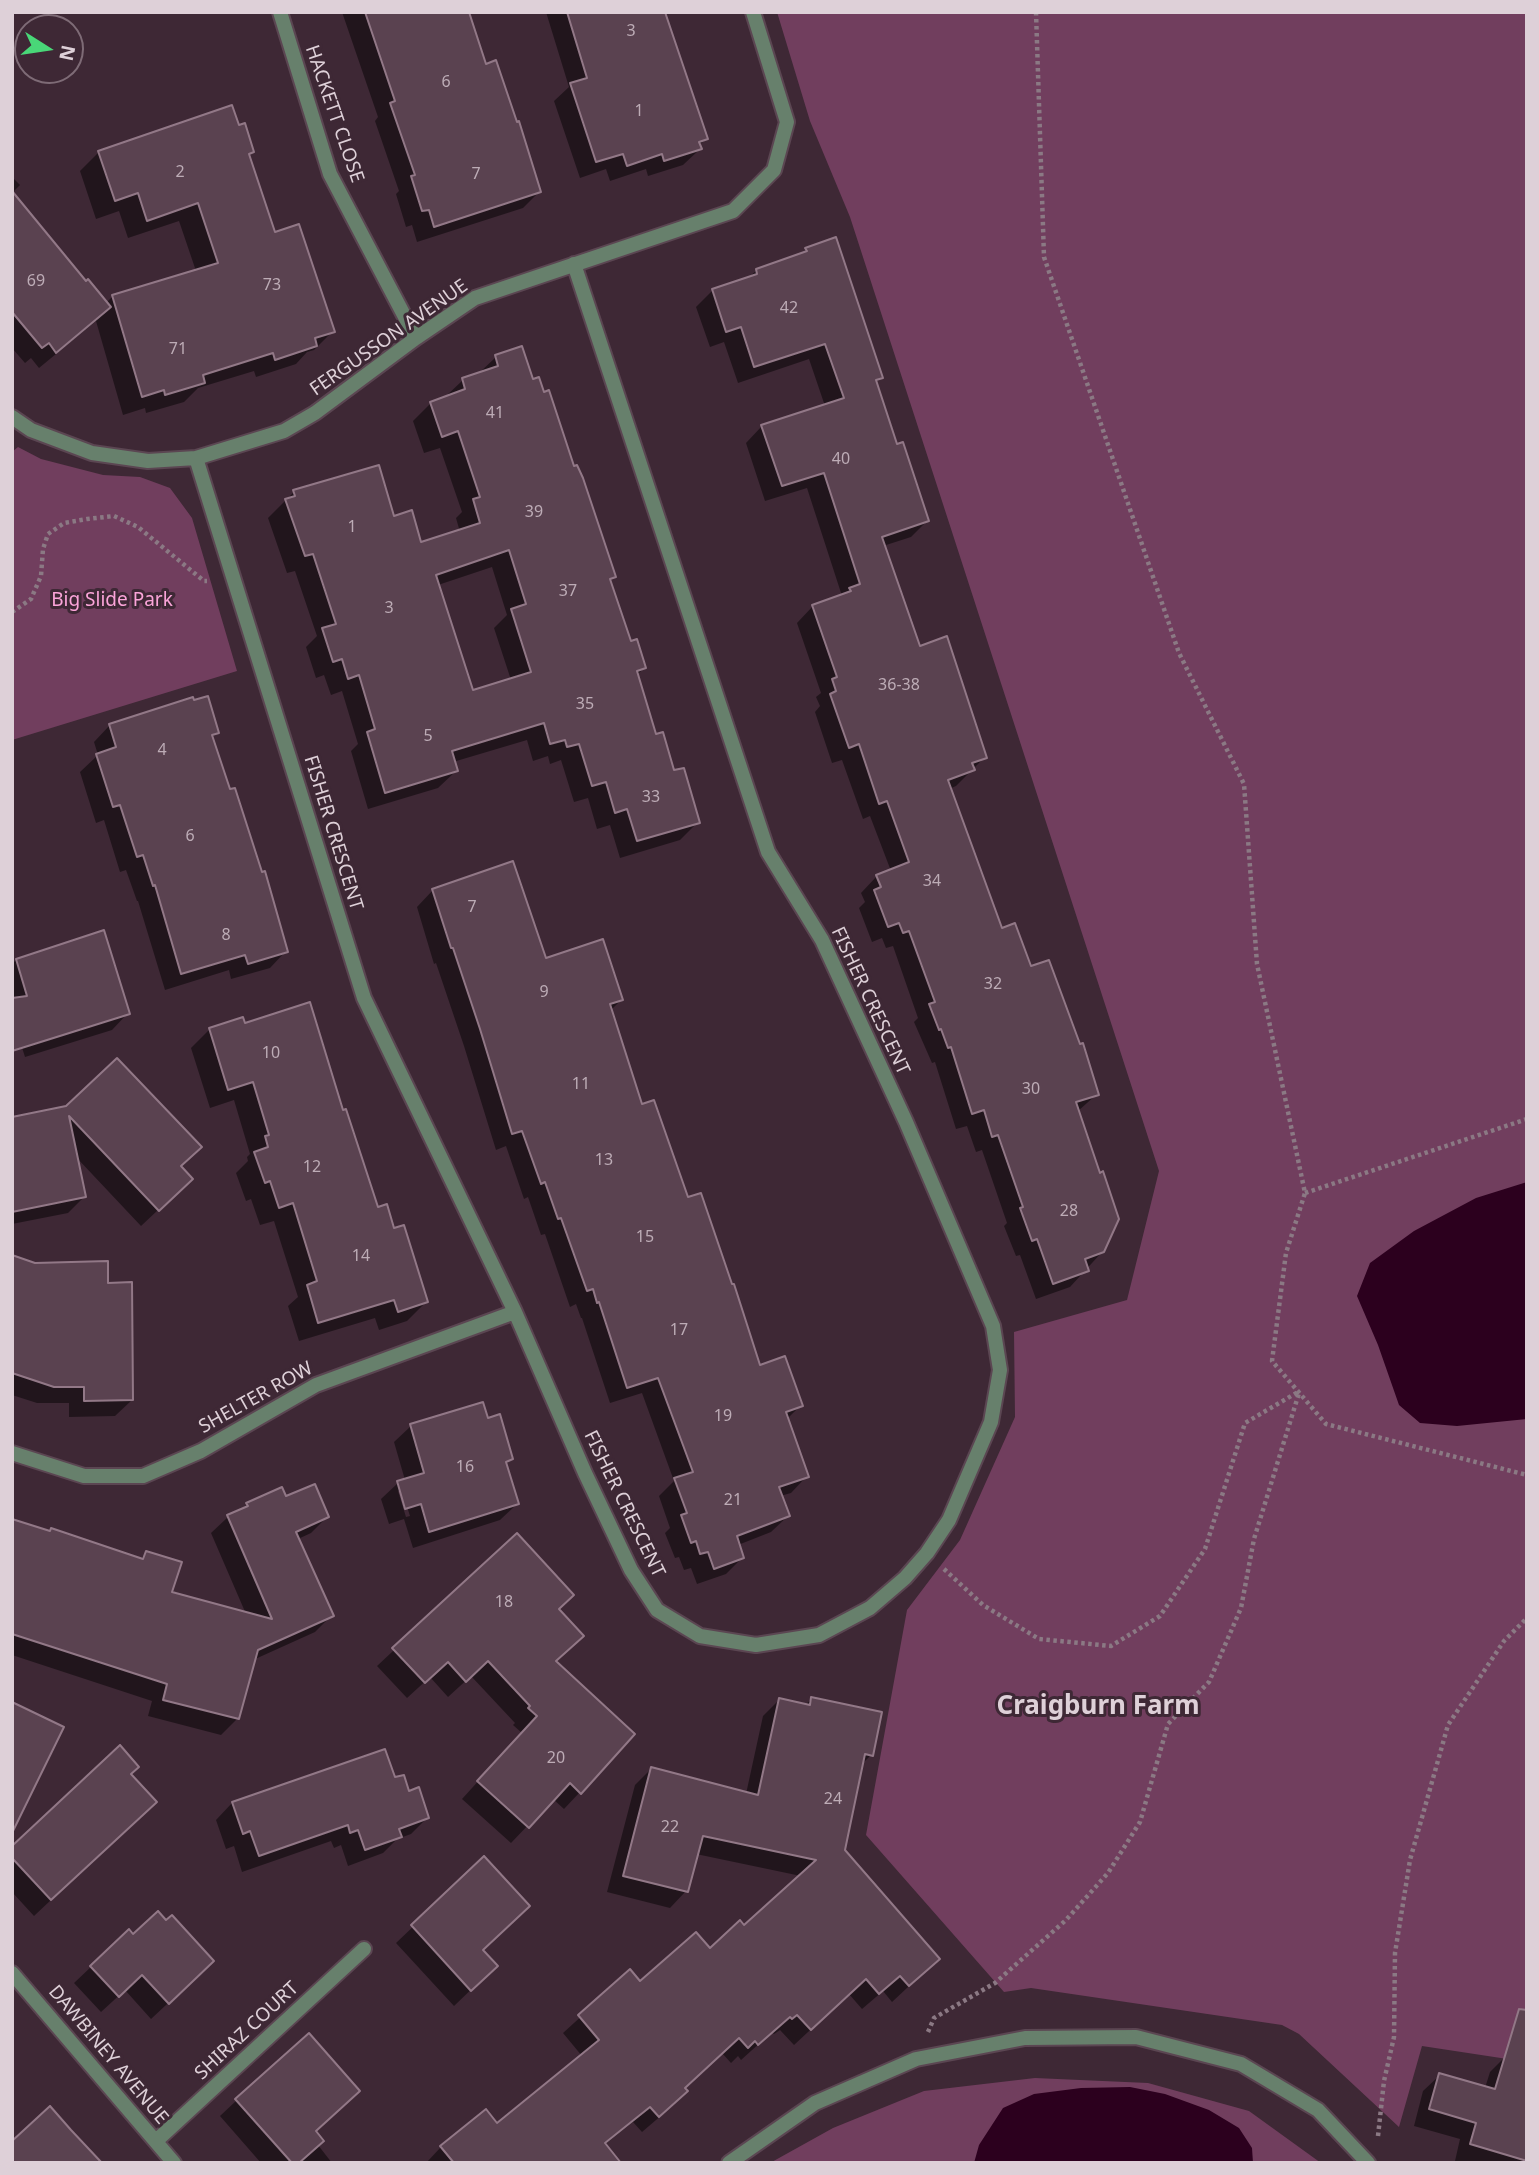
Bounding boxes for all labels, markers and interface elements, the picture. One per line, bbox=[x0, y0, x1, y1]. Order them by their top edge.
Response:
north arrow bbox=[14, 14, 84, 84]
house number: 3 bbox=[626, 21, 636, 41]
street label: HACKETT CLOSE bbox=[300, 42, 368, 186]
text: N bbox=[53, 43, 82, 63]
house number: 6 bbox=[441, 72, 451, 92]
house number: 1 bbox=[634, 101, 644, 121]
house number: 2 bbox=[175, 162, 185, 182]
house number: 7 bbox=[471, 164, 481, 184]
house number: 69 bbox=[27, 271, 45, 291]
house number: 73 bbox=[263, 275, 281, 295]
street label: FERGUSSON AVENUE bbox=[306, 275, 472, 401]
house number: 42 bbox=[780, 298, 798, 318]
house number: 71 bbox=[169, 339, 187, 359]
house number: 41 bbox=[486, 403, 504, 423]
house number: 40 bbox=[832, 449, 850, 469]
house number: 39 bbox=[525, 502, 543, 522]
house number: 1 bbox=[347, 517, 357, 537]
house number: 37 bbox=[559, 581, 577, 601]
park label: Big Slide Park bbox=[51, 590, 173, 612]
house number: 3 bbox=[384, 598, 394, 618]
house number: 36-38 bbox=[878, 675, 920, 695]
house number: 35 bbox=[576, 694, 594, 714]
house number: 5 bbox=[423, 726, 433, 746]
house number: 4 bbox=[157, 740, 167, 760]
street label: FISHER CRESCENT bbox=[299, 753, 367, 913]
house number: 33 bbox=[642, 787, 660, 807]
house number: 6 bbox=[185, 826, 195, 846]
house number: 34 bbox=[923, 871, 941, 891]
house number: 7 bbox=[467, 897, 477, 917]
street label: FISHER CRESCENT bbox=[826, 923, 914, 1079]
house number: 8 bbox=[221, 925, 231, 945]
house number: 32 bbox=[984, 974, 1002, 994]
house number: 9 bbox=[539, 982, 549, 1002]
house number: 10 bbox=[262, 1043, 280, 1063]
house number: 11 bbox=[572, 1074, 590, 1094]
house number: 30 bbox=[1022, 1079, 1040, 1099]
house number: 13 bbox=[595, 1150, 613, 1170]
house number: 12 bbox=[303, 1157, 321, 1177]
house number: 28 bbox=[1060, 1201, 1078, 1221]
house number: 15 bbox=[636, 1227, 654, 1247]
house number: 14 bbox=[352, 1246, 370, 1266]
house number: 17 bbox=[670, 1320, 688, 1340]
street label: SHELTER ROW bbox=[195, 1357, 317, 1439]
house number: 19 bbox=[714, 1406, 732, 1426]
street label: FISHER CRESCENT bbox=[579, 1427, 669, 1581]
house number: 16 bbox=[456, 1457, 474, 1477]
house number: 21 bbox=[724, 1490, 742, 1510]
house number: 18 bbox=[495, 1592, 513, 1612]
district label: Craigburn Farm bbox=[996, 1691, 1200, 1723]
house number: 20 bbox=[547, 1748, 565, 1768]
house number: 24 bbox=[824, 1789, 842, 1809]
house number: 22 bbox=[661, 1817, 679, 1837]
street label: SHIRAZ COURT bbox=[190, 1977, 304, 2085]
street label: DAWBINEY AVENUE bbox=[43, 1981, 173, 2129]

